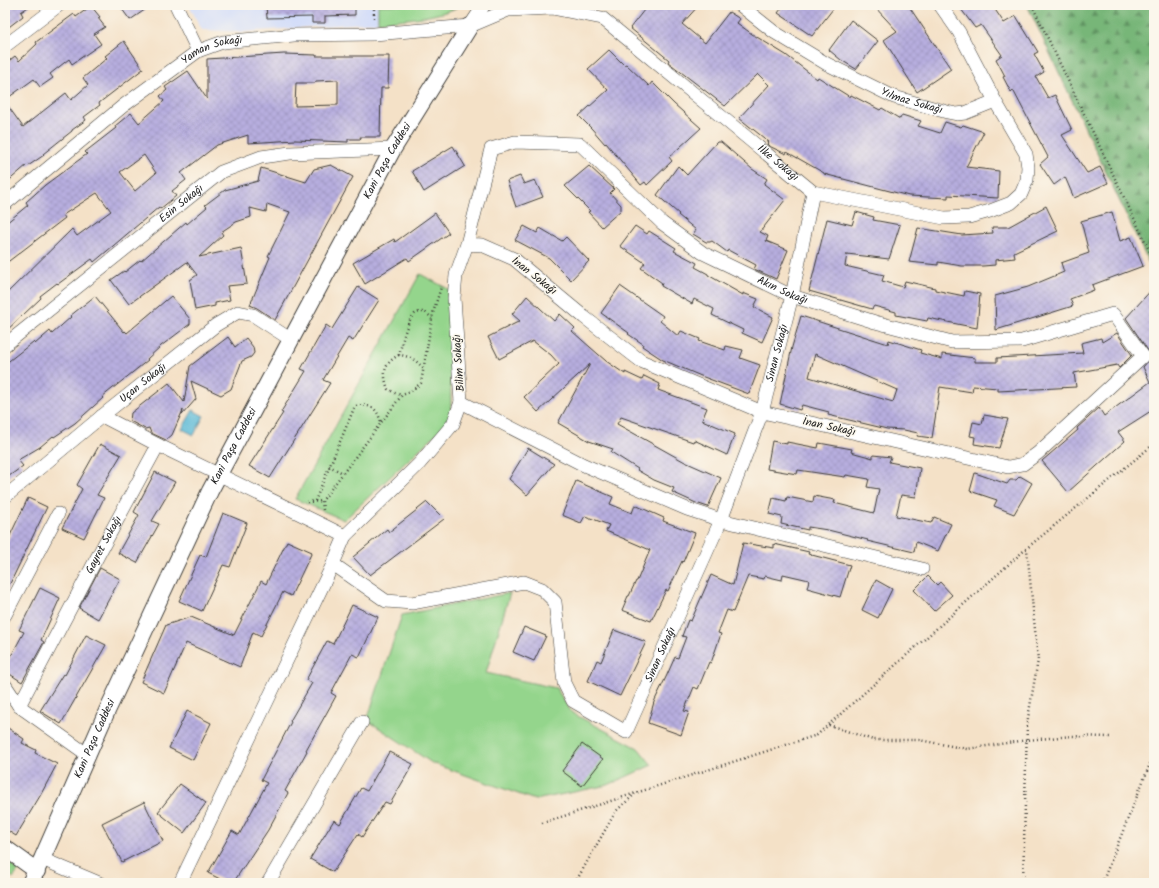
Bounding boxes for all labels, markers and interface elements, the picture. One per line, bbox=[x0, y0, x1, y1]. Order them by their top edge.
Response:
street label: Yaman Sokağı bbox=[177, 31, 243, 69]
street label: Yılmaz Sokağı bbox=[877, 83, 945, 119]
street label: Kani Paşa Caddesi bbox=[359, 119, 416, 202]
street label: İlke Sokağı bbox=[753, 140, 803, 186]
street label: Esin Sokağı bbox=[155, 180, 208, 227]
street label: İnan Sokağı bbox=[507, 252, 561, 300]
street label: Akın Sokağı bbox=[754, 271, 810, 309]
street label: Sinan Sokağı bbox=[761, 322, 793, 384]
street label: Bilim Sokağı bbox=[448, 334, 470, 392]
street label: Uçan Sokağı bbox=[116, 359, 171, 408]
street label: Kani Paşa Caddesi bbox=[206, 404, 262, 488]
street label: İnan Sokağı bbox=[801, 413, 857, 441]
street label: Gayret Sokağı bbox=[81, 513, 127, 577]
street label: Sinan Sokağı bbox=[640, 624, 681, 685]
street label: Kani Paşa Caddesi bbox=[69, 696, 120, 781]

